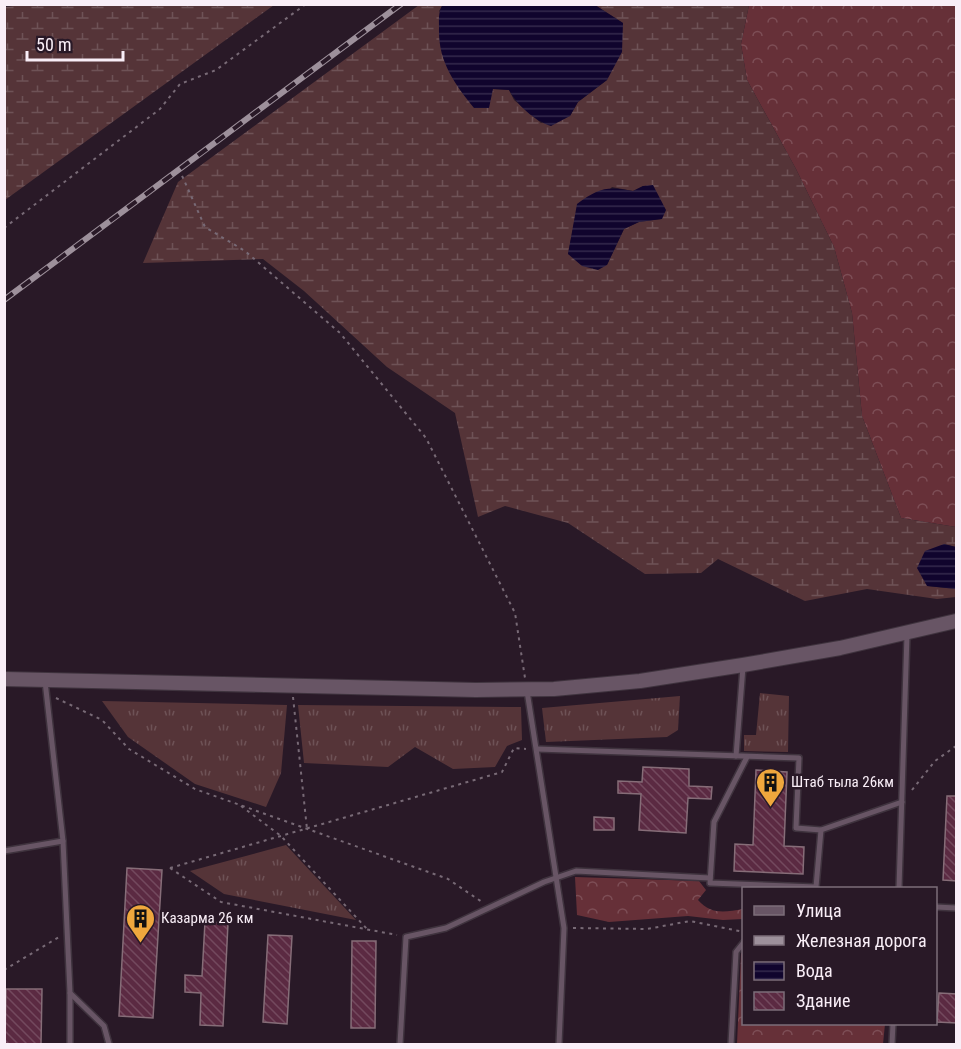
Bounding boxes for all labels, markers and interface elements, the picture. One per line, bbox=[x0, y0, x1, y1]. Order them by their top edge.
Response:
scale bar bbox=[27, 24, 123, 62]
text: 50 m bbox=[36, 34, 71, 55]
building icon: Штаб тыла 26км bbox=[754, 766, 786, 808]
place label: Штаб тыла 26км bbox=[791, 773, 894, 791]
legend bbox=[742, 887, 937, 1025]
text: Улица bbox=[796, 900, 842, 921]
building icon: Казарма 26 км bbox=[124, 902, 156, 944]
place label: Казарма 26 км bbox=[161, 909, 253, 927]
text: Железная дорога bbox=[796, 930, 927, 951]
text: Вода bbox=[796, 960, 833, 981]
text: Здание bbox=[796, 990, 850, 1011]

